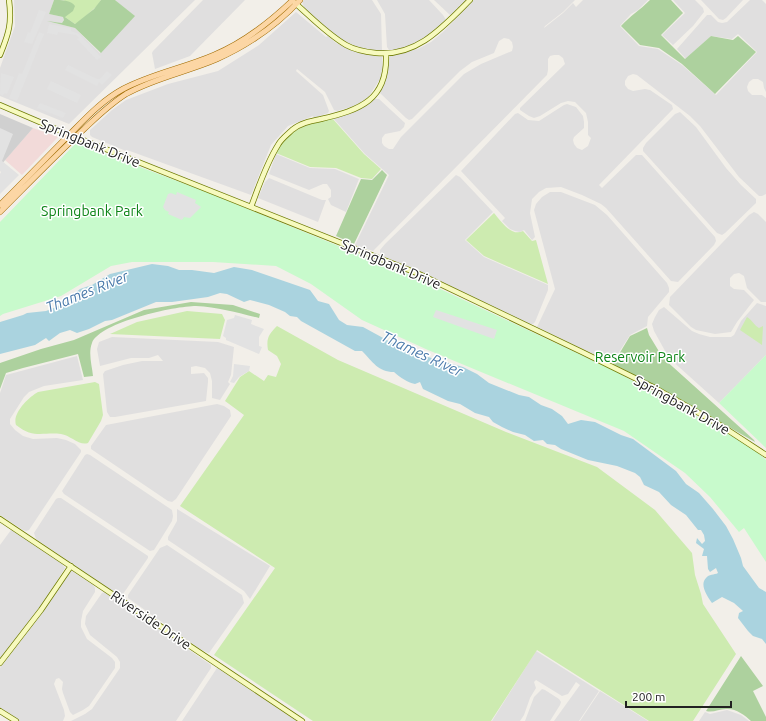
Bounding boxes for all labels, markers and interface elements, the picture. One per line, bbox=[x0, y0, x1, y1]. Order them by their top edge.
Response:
street label: Springbank Drive bbox=[37, 116, 143, 170]
park label: Springbank Park bbox=[41, 203, 143, 219]
street label: Springbank Drive bbox=[339, 236, 443, 292]
water label: Thames River bbox=[43, 267, 132, 316]
water label: Thames River bbox=[379, 327, 467, 380]
park label: Reservoir Park bbox=[595, 349, 685, 365]
street label: Springbank Drive bbox=[631, 372, 733, 438]
street label: Riverside Drive bbox=[108, 587, 194, 653]
scale bar bbox=[626, 683, 731, 709]
text: 200 m bbox=[632, 690, 665, 703]

